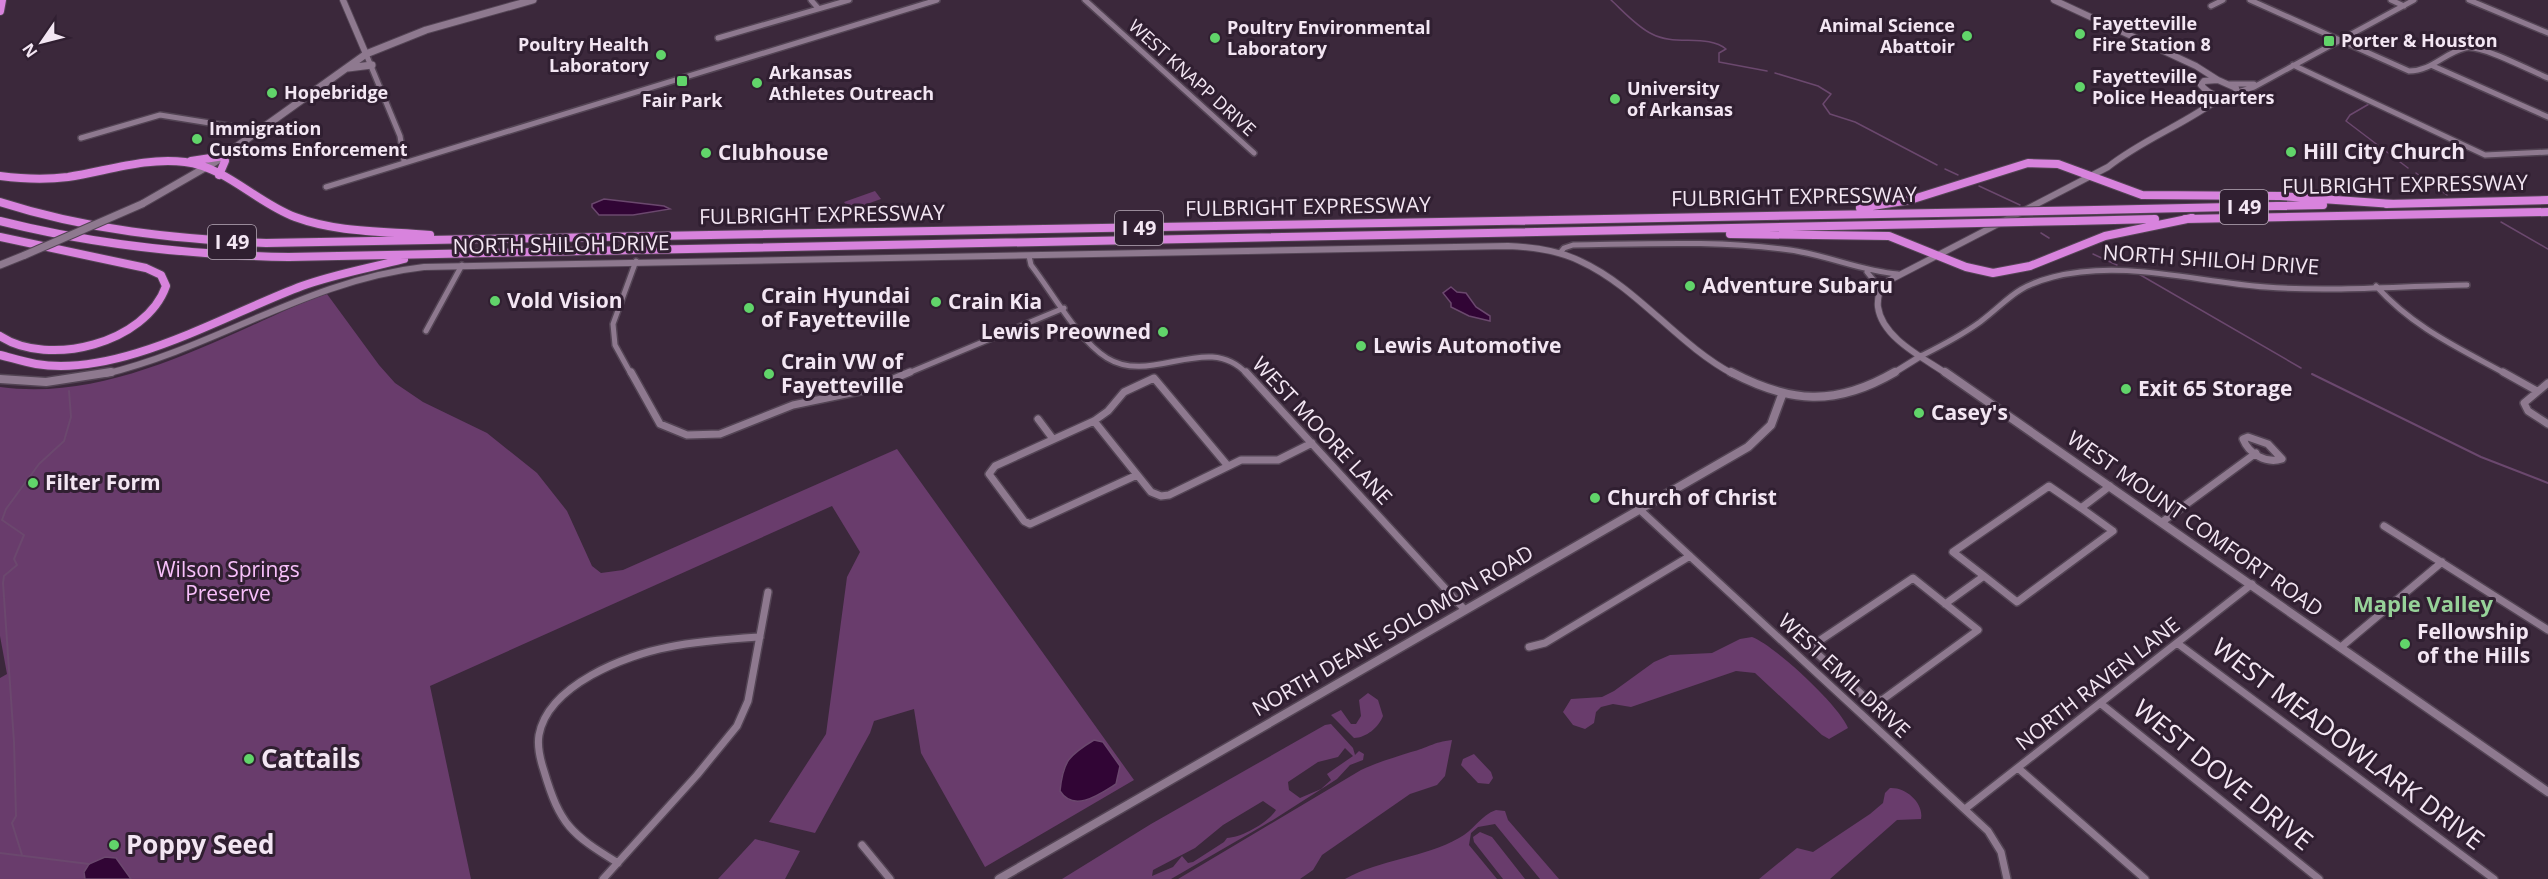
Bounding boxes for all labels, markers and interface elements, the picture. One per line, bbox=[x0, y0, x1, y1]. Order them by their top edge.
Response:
place label: Fayetteville Fire Station 8 bbox=[2092, 11, 2211, 56]
north arrow bbox=[12, 12, 72, 72]
place label: Animal Science Abattoir bbox=[1820, 13, 1955, 58]
street label: WEST KNAPP DRIVE bbox=[1124, 14, 1261, 141]
place label: Poultry Environmental Laboratory bbox=[1227, 15, 1431, 60]
marker: Fayetteville Fire Station 8 bbox=[2073, 27, 2087, 41]
place label: Porter & Houston bbox=[2341, 28, 2498, 52]
marker: Animal Science Abattoir bbox=[1960, 29, 1974, 43]
marker: Poultry Environmental Laboratory bbox=[1208, 31, 1222, 45]
place label: Poultry Health Laboratory bbox=[518, 32, 650, 77]
marker: Porter & Houston bbox=[2322, 34, 2336, 48]
text: N bbox=[17, 39, 42, 62]
marker: Poultry Health Laboratory bbox=[654, 48, 668, 62]
place label: Arkansas Athletes Outreach bbox=[769, 60, 934, 105]
place label: Fayetteville Police Headquarters bbox=[2092, 64, 2275, 109]
marker: Fair Park bbox=[675, 74, 689, 88]
marker: Arkansas Athletes Outreach bbox=[750, 76, 764, 90]
place label: University of Arkansas bbox=[1627, 76, 1733, 121]
place label: Hopebridge bbox=[284, 80, 388, 104]
marker: Fayetteville Police Headquarters bbox=[2073, 80, 2087, 94]
marker: Hopebridge bbox=[265, 86, 279, 100]
place label: Fair Park bbox=[642, 88, 723, 112]
marker: University of Arkansas bbox=[1608, 92, 1622, 106]
place label: Immigration Customs Enforcement bbox=[209, 116, 408, 161]
marker: Immigration Customs Enforcement bbox=[190, 132, 204, 146]
place label: Hill City Church bbox=[2303, 137, 2465, 165]
place label: Clubhouse bbox=[718, 138, 828, 166]
marker: Hill City Church bbox=[2284, 145, 2298, 159]
marker: Clubhouse bbox=[699, 146, 713, 160]
street label: FULBRIGHT EXPRESSWAY bbox=[2282, 168, 2528, 200]
street label: FULBRIGHT EXPRESSWAY bbox=[1671, 180, 1917, 212]
street label: FULBRIGHT EXPRESSWAY bbox=[1185, 190, 1431, 222]
road number: I 49 bbox=[2220, 190, 2268, 224]
street label: FULBRIGHT EXPRESSWAY bbox=[699, 198, 945, 230]
road number: I 49 bbox=[1115, 211, 1163, 245]
road number: I 49 bbox=[208, 225, 256, 259]
street label: NORTH SHILOH DRIVE bbox=[452, 228, 670, 260]
street label: NORTH SHILOH DRIVE bbox=[2102, 237, 2320, 281]
place label: Adventure Subaru bbox=[1702, 271, 1893, 299]
marker: Adventure Subaru bbox=[1683, 279, 1697, 293]
place label: Crain Hyundai of Fayetteville bbox=[761, 281, 910, 333]
place label: Vold Vision bbox=[507, 286, 623, 314]
place label: Crain Kia bbox=[948, 287, 1042, 315]
marker: Vold Vision bbox=[488, 294, 502, 308]
marker: Crain Kia bbox=[929, 295, 943, 309]
marker: Crain Hyundai of Fayetteville bbox=[742, 301, 756, 315]
place label: Lewis Preowned bbox=[981, 317, 1151, 345]
marker: Lewis Preowned bbox=[1156, 325, 1170, 339]
place label: Lewis Automotive bbox=[1373, 331, 1561, 359]
marker: Lewis Automotive bbox=[1354, 339, 1368, 353]
place label: Crain VW of Fayetteville bbox=[781, 347, 905, 399]
street label: WEST MOORE LANE bbox=[1247, 350, 1399, 510]
marker: Crain VW of Fayetteville bbox=[762, 367, 776, 381]
place label: Exit 65 Storage bbox=[2138, 374, 2293, 402]
marker: Exit 65 Storage bbox=[2119, 382, 2133, 396]
place label: Casey's bbox=[1931, 398, 2008, 426]
marker: Casey's bbox=[1912, 406, 1926, 420]
street label: WEST MOUNT COMFORT ROAD bbox=[2062, 424, 2329, 623]
place label: Filter Form bbox=[45, 468, 161, 496]
marker: Filter Form bbox=[26, 476, 40, 490]
place label: Church of Christ bbox=[1607, 483, 1777, 511]
marker: Church of Christ bbox=[1588, 491, 1602, 505]
street label: NORTH DEANE SOLOMON ROAD bbox=[1247, 538, 1538, 722]
park label: Wilson Springs Preserve bbox=[156, 555, 300, 607]
district label: Maple Valley bbox=[2353, 588, 2493, 618]
street label: WEST EMIL DRIVE bbox=[1773, 607, 1917, 744]
street label: NORTH RAVEN LANE bbox=[2010, 610, 2185, 756]
place label: Fellowship of the Hills bbox=[2417, 617, 2530, 669]
street label: WEST MEADOWLARK DRIVE bbox=[2205, 629, 2492, 857]
marker: Fellowship of the Hills bbox=[2398, 637, 2412, 651]
street label: WEST DOVE DRIVE bbox=[2126, 690, 2321, 858]
place label: Cattails bbox=[261, 740, 360, 776]
marker: Cattails bbox=[242, 752, 256, 766]
place label: Poppy Seed bbox=[126, 826, 274, 862]
marker: Poppy Seed bbox=[107, 838, 121, 852]

